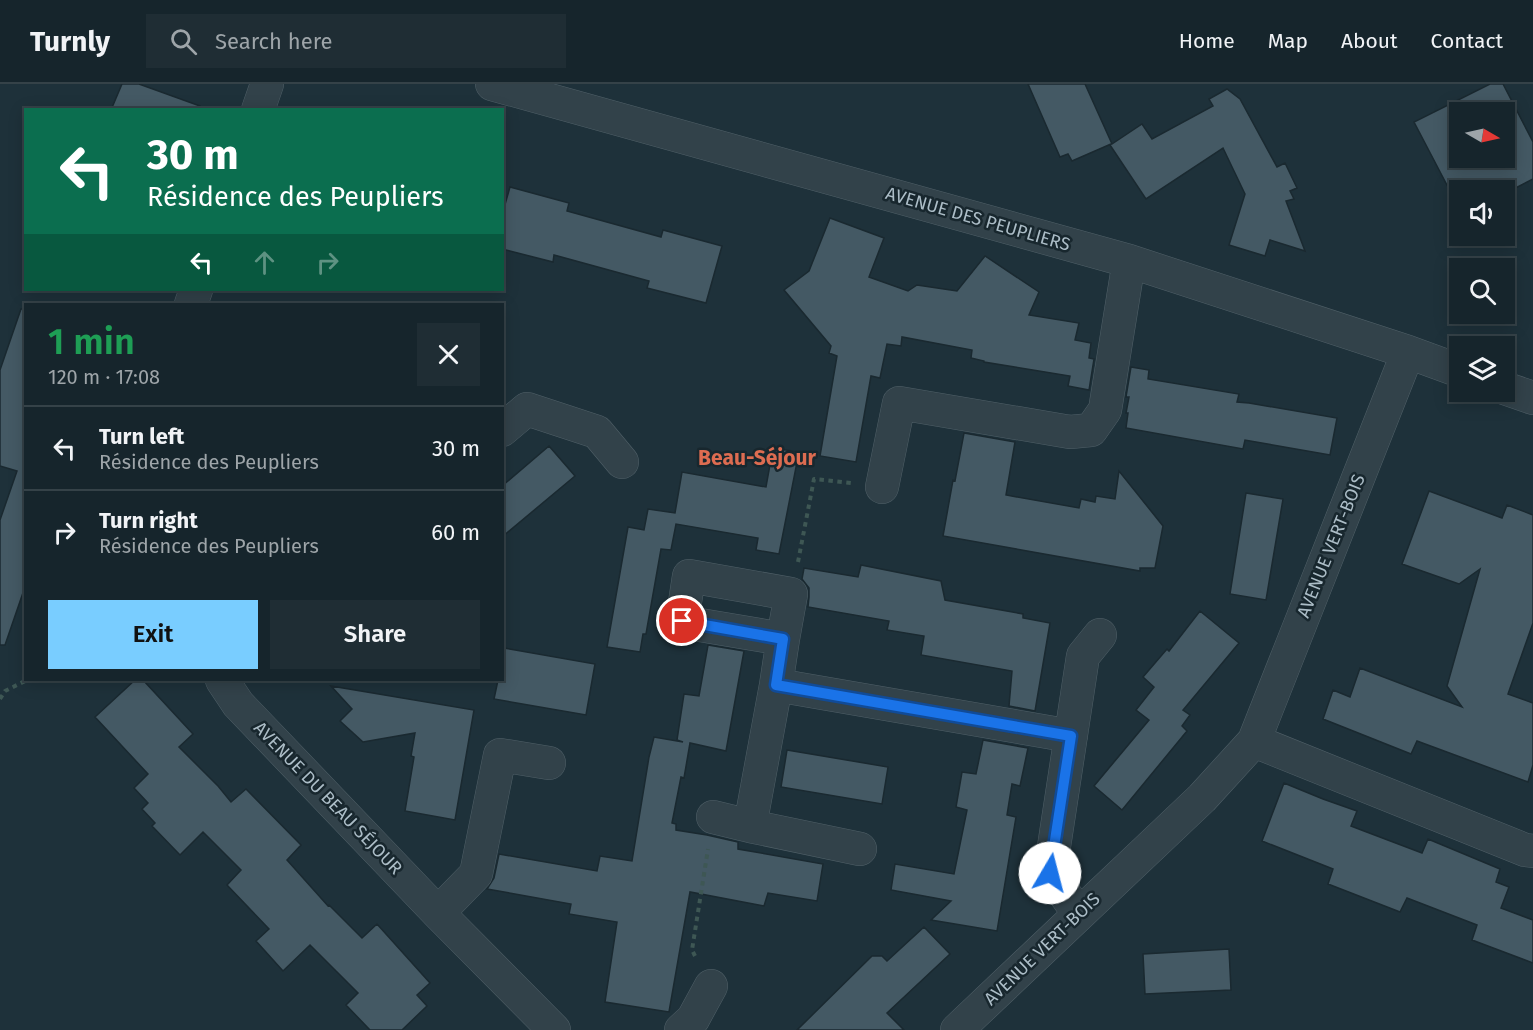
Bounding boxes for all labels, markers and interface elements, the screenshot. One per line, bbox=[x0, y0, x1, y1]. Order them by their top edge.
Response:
search box bbox=[146, 14, 566, 68]
text: Turnly bbox=[30, 25, 110, 58]
icon: search bbox=[167, 25, 200, 58]
text: Search here bbox=[215, 28, 332, 55]
text: Home bbox=[1179, 28, 1235, 54]
text: Map bbox=[1268, 28, 1308, 54]
text: About bbox=[1341, 28, 1398, 54]
text: Contact bbox=[1431, 28, 1503, 54]
north arrow bbox=[1449, 102, 1515, 168]
map controls bbox=[1449, 102, 1515, 402]
text: 30 m bbox=[147, 130, 239, 180]
icon: left bbox=[48, 132, 126, 210]
button: sound bbox=[1449, 180, 1515, 246]
text: Résidence des Peupliers bbox=[147, 181, 444, 213]
street label: AVENUE DES PEUPLIERS bbox=[883, 182, 1073, 256]
icon: left bbox=[185, 246, 218, 279]
icon: ahead bbox=[248, 246, 281, 279]
icon: right bbox=[311, 246, 344, 279]
button: search bbox=[1449, 258, 1515, 324]
text: 1 min bbox=[48, 320, 135, 364]
button: close bbox=[417, 323, 480, 386]
button: layers bbox=[1449, 336, 1515, 402]
text: 120 m · 17:08 bbox=[48, 365, 160, 389]
text: Turn left bbox=[99, 423, 184, 450]
icon: left bbox=[48, 432, 81, 465]
text: 30 m bbox=[432, 435, 480, 462]
district label: Beau-Séjour bbox=[698, 445, 816, 471]
text: Résidence des Peupliers bbox=[99, 450, 319, 474]
street label: AVENUE VERT-BOIS bbox=[1292, 471, 1370, 621]
text: Turn right bbox=[99, 507, 198, 534]
icon: right bbox=[48, 516, 81, 549]
text: 60 m bbox=[431, 519, 480, 546]
text: Résidence des Peupliers bbox=[99, 534, 319, 558]
pin bbox=[656, 595, 707, 646]
button: Exit bbox=[48, 600, 258, 669]
button: Share bbox=[270, 600, 480, 669]
icon: arrive bbox=[665, 604, 698, 637]
street label: AVENUE DU BEAU SÉJOUR bbox=[249, 716, 408, 879]
position arrow bbox=[1018, 841, 1082, 905]
street label: AVENUE VERT-BOIS bbox=[979, 888, 1105, 1010]

